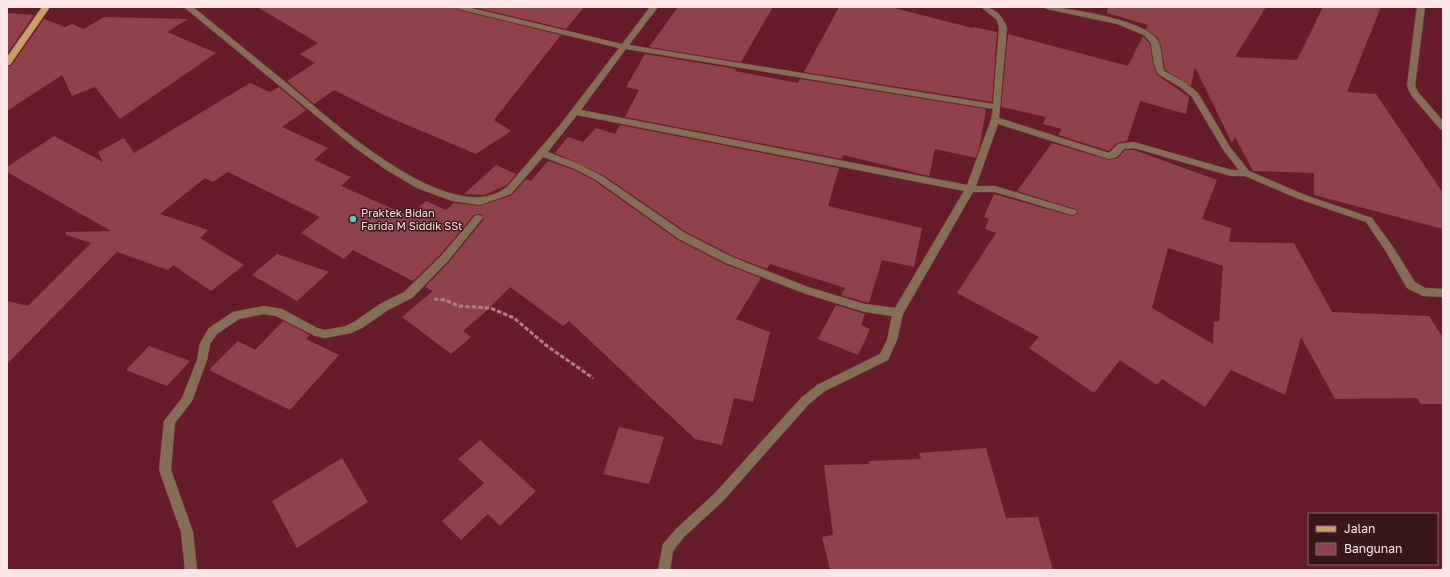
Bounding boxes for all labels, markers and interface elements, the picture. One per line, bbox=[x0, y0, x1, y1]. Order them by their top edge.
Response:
place label: Praktek Bidan Farida M Siddik SSt bbox=[361, 206, 462, 232]
marker: Praktek Bidan Farida M Siddik SSt bbox=[348, 214, 358, 224]
legend bbox=[1308, 513, 1438, 565]
text: Jalan bbox=[1344, 521, 1375, 536]
text: Bangunan bbox=[1344, 541, 1402, 556]

